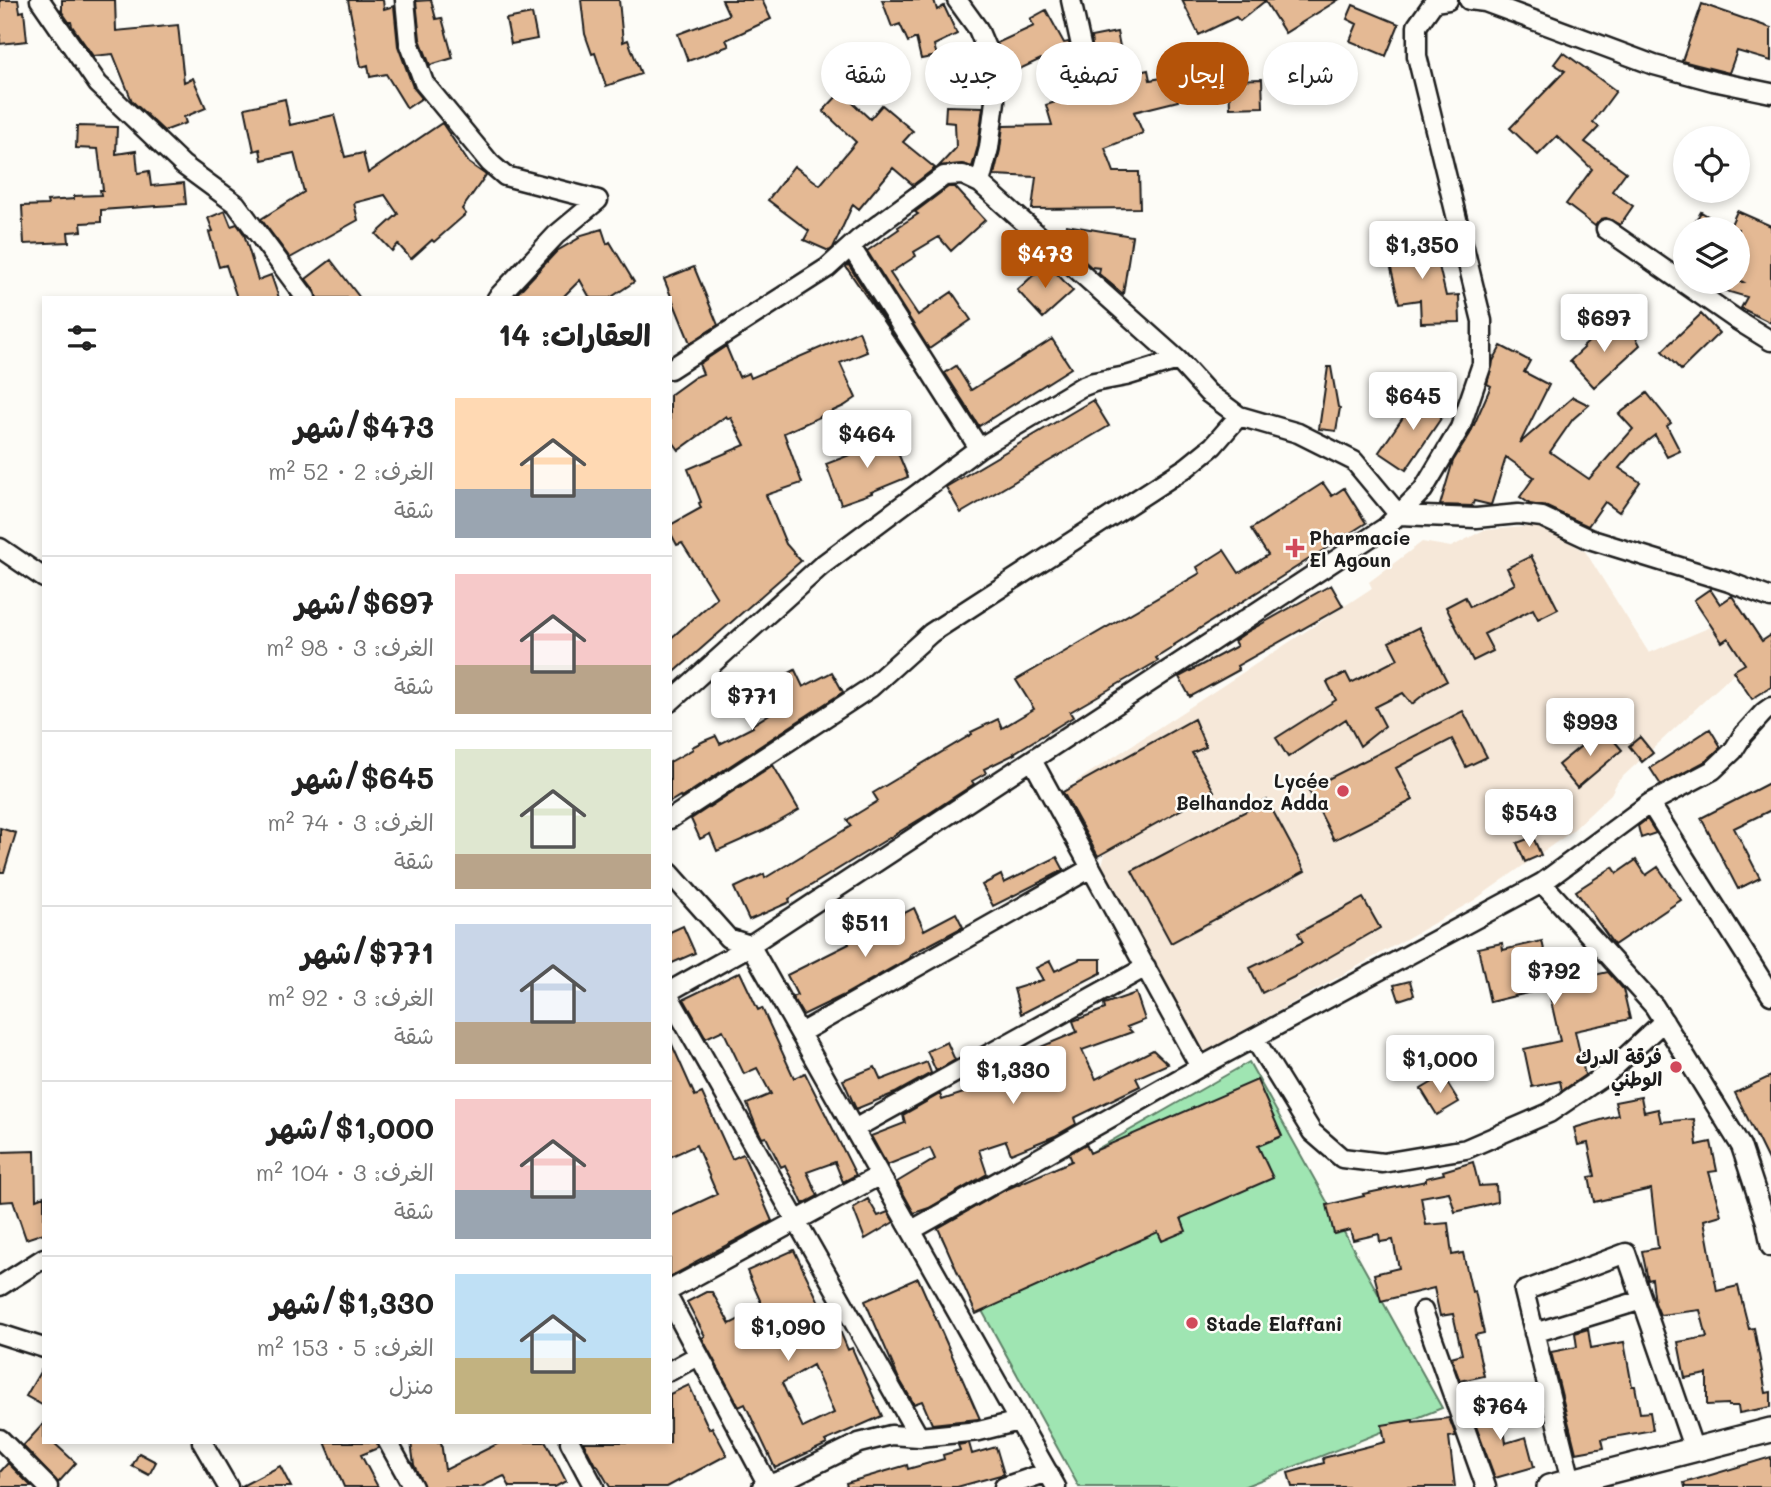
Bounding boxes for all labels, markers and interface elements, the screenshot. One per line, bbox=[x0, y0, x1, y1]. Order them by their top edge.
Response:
chip: شقة bbox=[821, 42, 911, 105]
chip: جديد bbox=[925, 42, 1022, 105]
chip: تصفية bbox=[1036, 42, 1142, 105]
chip: إيجار bbox=[1156, 42, 1249, 105]
chip: شراء bbox=[1263, 42, 1358, 105]
map controls bbox=[1673, 126, 1750, 294]
button: locate bbox=[1673, 126, 1750, 203]
button: layers bbox=[1673, 217, 1750, 294]
pin: $1,350 bbox=[1365, 222, 1479, 281]
text: $1,350 bbox=[1385, 229, 1459, 259]
pin: $473 bbox=[1004, 230, 1086, 290]
text: $473 bbox=[1017, 238, 1073, 268]
pin: $697 bbox=[1563, 294, 1645, 354]
text: $697 bbox=[1577, 302, 1631, 332]
text: العقارات: 14 bbox=[498, 314, 651, 354]
icon: filters bbox=[63, 319, 101, 357]
pin: $645 bbox=[1372, 372, 1454, 432]
text: $645 bbox=[1385, 380, 1441, 410]
text: $473/شهر bbox=[294, 406, 434, 446]
pin: $464 bbox=[826, 410, 908, 470]
text: $464 bbox=[838, 418, 896, 448]
icon: home bbox=[511, 426, 595, 510]
text: الغرف: 2 · 52 m² bbox=[268, 456, 434, 486]
text: شقة bbox=[394, 494, 434, 524]
place label: Pharmacie El Agoun bbox=[1309, 525, 1410, 572]
marker: Pharmacie El Agoun bbox=[1287, 540, 1303, 556]
text: $697/شهر bbox=[295, 582, 434, 622]
icon: home bbox=[511, 602, 595, 686]
text: الغرف: 3 · 98 m² bbox=[266, 632, 434, 662]
text: شقة bbox=[394, 670, 434, 700]
pin: $771 bbox=[711, 672, 793, 732]
text: $771 bbox=[727, 680, 777, 710]
pin: $993 bbox=[1549, 698, 1631, 758]
text: $993 bbox=[1562, 706, 1618, 736]
text: $645/شهر bbox=[293, 757, 434, 797]
place label: Lycée Belhandoz Adda bbox=[1176, 768, 1329, 815]
icon: home bbox=[511, 777, 595, 861]
marker: Lycée Belhandoz Adda bbox=[1335, 783, 1351, 799]
pin: $543 bbox=[1488, 790, 1570, 849]
text: $543 bbox=[1501, 797, 1557, 827]
text: الغرف: 3 · 74 m² bbox=[268, 807, 434, 837]
text: شقة bbox=[394, 845, 434, 875]
pin: $511 bbox=[824, 900, 906, 959]
text: $511 bbox=[841, 907, 889, 937]
text: $771/شهر bbox=[301, 932, 434, 972]
pin: $792 bbox=[1513, 948, 1595, 1007]
icon: home bbox=[511, 952, 595, 1036]
text: $792 bbox=[1527, 955, 1581, 985]
text: الغرف: 3 · 92 m² bbox=[267, 982, 434, 1012]
text: شقة bbox=[394, 1020, 434, 1050]
pin: $1,000 bbox=[1383, 1036, 1497, 1095]
text: $1,000 bbox=[1402, 1043, 1478, 1073]
place label: فرقة الدرك الوطني bbox=[1576, 1044, 1662, 1096]
pin: $1,330 bbox=[956, 1046, 1070, 1106]
text: $1,330 bbox=[976, 1054, 1050, 1084]
marker: فرقة الدرك الوطني bbox=[1668, 1059, 1684, 1075]
text: $1,000/شهر bbox=[268, 1107, 434, 1147]
icon: home bbox=[511, 1127, 595, 1211]
text: الغرف: 3 · 104 m² bbox=[256, 1157, 434, 1187]
text: شقة bbox=[394, 1195, 434, 1225]
text: $1,330/شهر bbox=[270, 1282, 434, 1322]
icon: home bbox=[511, 1302, 595, 1386]
pin: $1,090 bbox=[731, 1304, 845, 1363]
text: $1,090 bbox=[751, 1311, 825, 1341]
place label: Stade Elaffani bbox=[1206, 1311, 1342, 1336]
marker: Stade Elaffani bbox=[1184, 1315, 1200, 1331]
text: الغرف: 5 · 153 m² bbox=[257, 1332, 434, 1362]
text: منزل bbox=[389, 1370, 434, 1400]
pin: $764 bbox=[1459, 1382, 1541, 1442]
text: $764 bbox=[1472, 1390, 1528, 1420]

